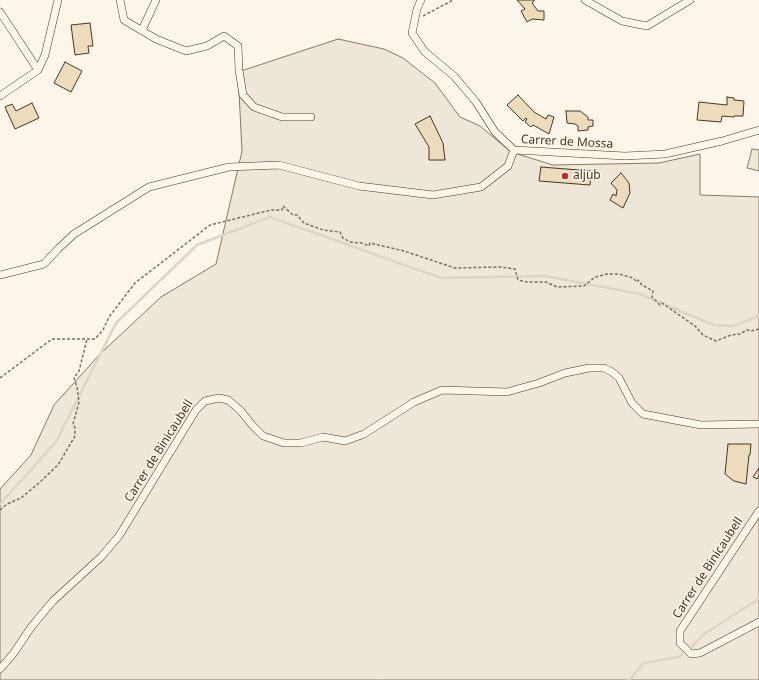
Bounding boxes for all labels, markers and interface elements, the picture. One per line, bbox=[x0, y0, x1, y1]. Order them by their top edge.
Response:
street label: Carrer de Mossa bbox=[520, 132, 614, 152]
place label: aljub bbox=[573, 169, 601, 183]
marker: aljub bbox=[560, 171, 570, 181]
street label: Carrer de Binicaubell bbox=[122, 397, 196, 505]
street label: Carrer de Binicaubell bbox=[670, 515, 746, 621]

